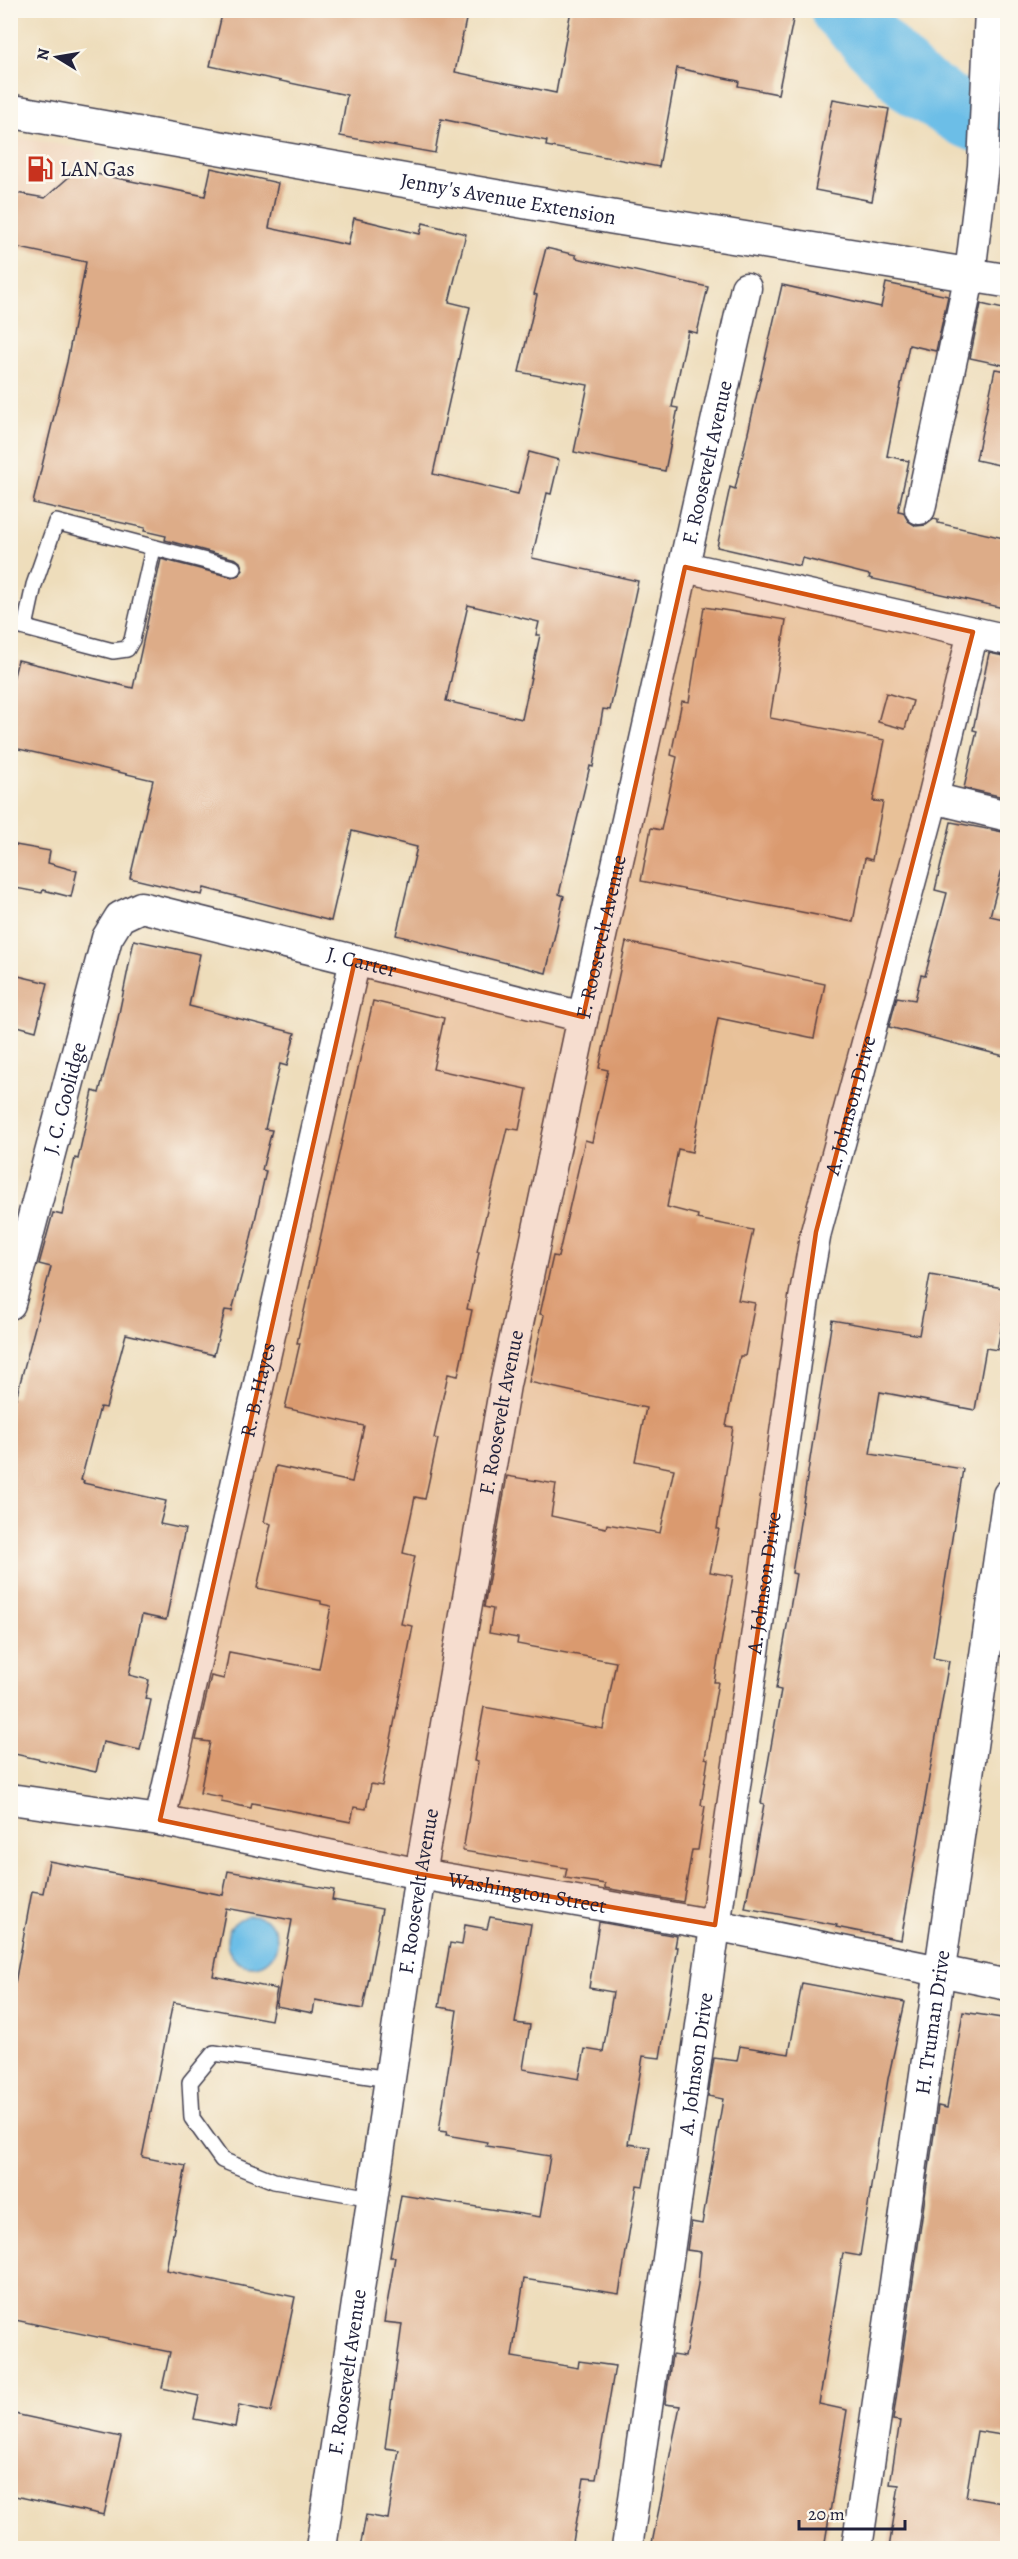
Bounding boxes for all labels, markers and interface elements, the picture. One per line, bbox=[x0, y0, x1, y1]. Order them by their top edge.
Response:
north arrow bbox=[27, 27, 87, 87]
text: N bbox=[31, 46, 55, 62]
fuel station icon: LAN Gas bbox=[25, 154, 55, 184]
place label: LAN Gas bbox=[60, 155, 135, 183]
street label: Jenny's Avenue Extension bbox=[398, 166, 618, 231]
street label: F. Roosevelt Avenue bbox=[675, 378, 739, 547]
street label: F. Roosevelt Avenue bbox=[569, 852, 633, 1021]
street label: J. Carter bbox=[324, 940, 400, 984]
street label: A. Johnson Drive bbox=[818, 1032, 882, 1179]
street label: J. C. Coolidge bbox=[36, 1039, 93, 1157]
street label: F. Roosevelt Avenue bbox=[472, 1327, 530, 1497]
street label: R. B. Hayes bbox=[233, 1340, 282, 1440]
street label: A. Johnson Drive bbox=[740, 1510, 788, 1657]
street label: F. Roosevelt Avenue bbox=[391, 1806, 445, 1976]
street label: Washington Street bbox=[445, 1865, 609, 1920]
street label: H. Truman Drive bbox=[908, 1948, 957, 2097]
street label: A. Johnson Drive bbox=[672, 1991, 720, 2138]
street label: F. Roosevelt Avenue bbox=[321, 2287, 373, 2457]
scale bar bbox=[799, 2493, 906, 2531]
text: 20 m bbox=[808, 2502, 845, 2526]

